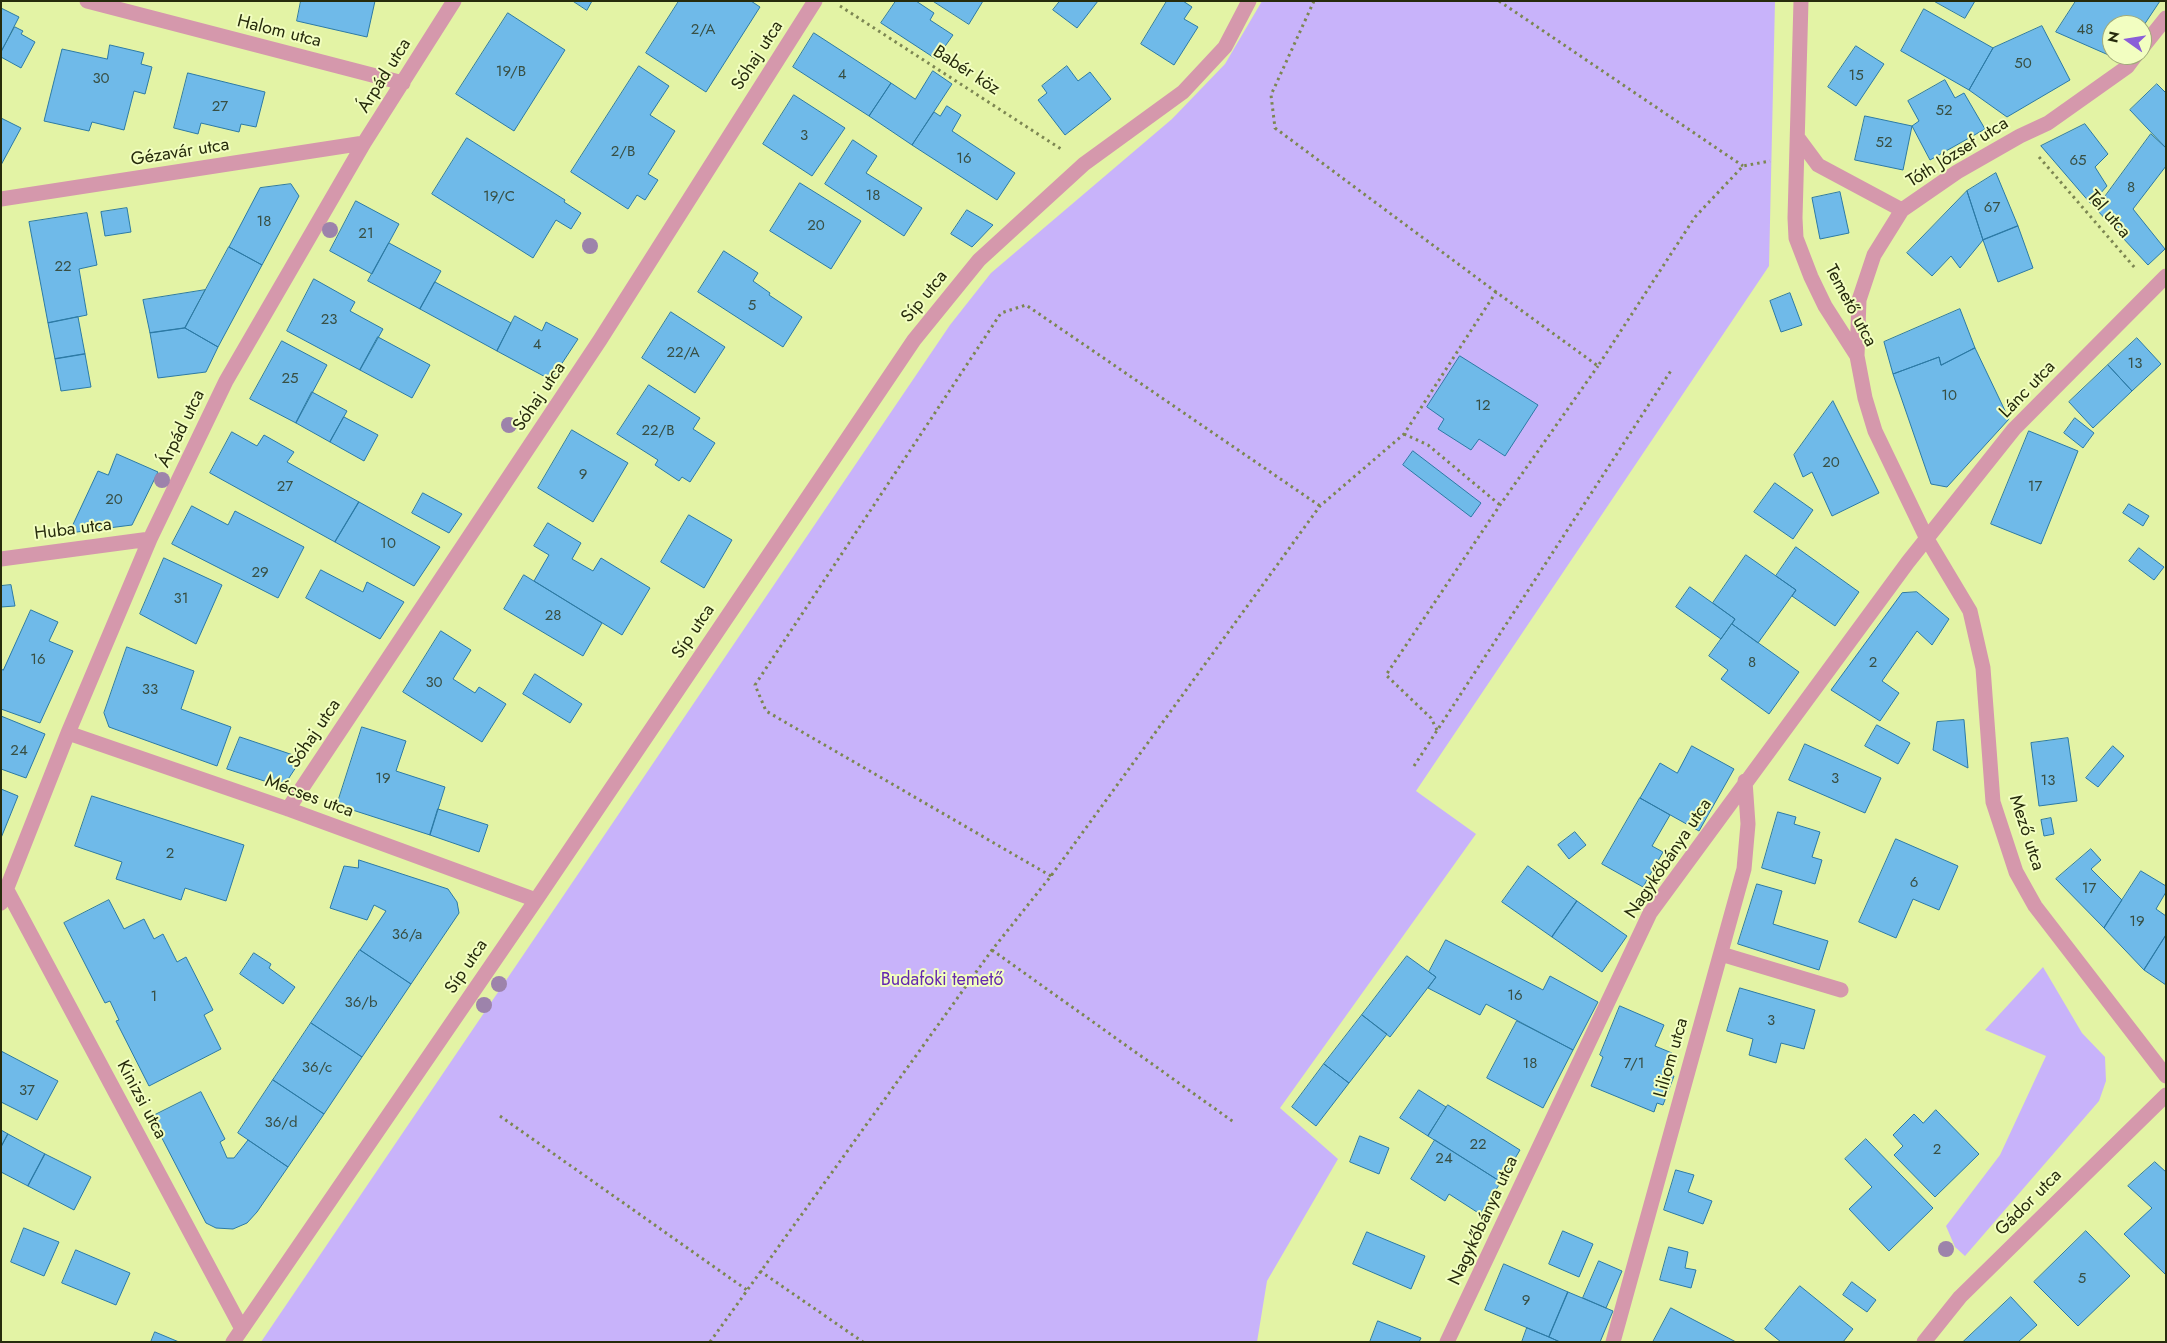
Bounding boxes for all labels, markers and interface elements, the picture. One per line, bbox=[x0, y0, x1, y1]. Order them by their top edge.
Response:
street label: Halom utca bbox=[235, 11, 323, 53]
north arrow bbox=[2102, 15, 2152, 65]
street label: Sóhaj utca bbox=[728, 17, 788, 95]
house number: 2/A bbox=[691, 21, 715, 39]
house number: 48 bbox=[2077, 21, 2093, 39]
text: N bbox=[2102, 29, 2124, 45]
street label: Árpád utca bbox=[354, 35, 416, 117]
street label: Babér köz bbox=[929, 41, 1003, 101]
house number: 50 bbox=[2014, 55, 2032, 73]
house number: 19/B bbox=[496, 63, 526, 81]
house number: 4 bbox=[838, 66, 846, 84]
house number: 15 bbox=[1848, 67, 1864, 85]
house number: 30 bbox=[92, 70, 110, 88]
house number: 27 bbox=[212, 98, 228, 116]
house number: 52 bbox=[1936, 102, 1952, 120]
street label: Tóth József utca bbox=[1903, 113, 2013, 193]
house number: 3 bbox=[800, 127, 808, 145]
house number: 52 bbox=[1876, 134, 1892, 152]
street label: Gézavár utca bbox=[129, 135, 231, 171]
house number: 2/B bbox=[611, 143, 635, 161]
house number: 16 bbox=[956, 150, 972, 168]
house number: 65 bbox=[2069, 152, 2087, 170]
house number: 8 bbox=[2127, 179, 2135, 197]
house number: 18 bbox=[866, 187, 880, 205]
street label: Tél utca bbox=[2081, 187, 2135, 243]
house number: 19/C bbox=[483, 188, 515, 206]
house number: 67 bbox=[1984, 199, 2000, 217]
house number: 18 bbox=[257, 213, 271, 231]
house number: 20 bbox=[807, 217, 825, 235]
house number: 21 bbox=[358, 225, 374, 243]
house number: 22 bbox=[54, 258, 72, 276]
street label: Temető utca bbox=[1819, 261, 1881, 351]
street label: Síp utca bbox=[897, 266, 953, 328]
house number: 5 bbox=[748, 297, 756, 315]
house number: 23 bbox=[321, 311, 337, 329]
house number: 4 bbox=[533, 336, 541, 354]
house number: 22/A bbox=[666, 344, 700, 362]
house number: 13 bbox=[2128, 355, 2142, 373]
street label: Lánc utca bbox=[1995, 357, 2061, 423]
street label: Sóhaj utca bbox=[509, 358, 571, 436]
house number: 25 bbox=[282, 370, 298, 388]
street label: Árpád utca bbox=[154, 387, 210, 471]
house number: 10 bbox=[1941, 387, 1957, 405]
house number: 12 bbox=[1475, 397, 1491, 415]
house number: 22/B bbox=[641, 422, 675, 440]
house number: 20 bbox=[1822, 454, 1840, 472]
house number: 9 bbox=[579, 466, 587, 484]
house number: 27 bbox=[277, 478, 293, 496]
house number: 17 bbox=[2028, 478, 2042, 496]
house number: 20 bbox=[105, 491, 123, 509]
street label: Huba utca bbox=[33, 515, 113, 545]
house number: 10 bbox=[380, 535, 396, 553]
house number: 29 bbox=[251, 564, 269, 582]
house number: 31 bbox=[174, 590, 188, 608]
street label: Síp utca bbox=[668, 601, 720, 663]
house number: 28 bbox=[545, 607, 561, 625]
house number: 16 bbox=[30, 651, 46, 669]
house number: 8 bbox=[1748, 654, 1756, 672]
house number: 2 bbox=[1869, 654, 1877, 672]
house number: 30 bbox=[425, 674, 443, 692]
house number: 33 bbox=[142, 681, 158, 699]
street label: Sóhaj utca bbox=[284, 695, 346, 773]
house number: 24 bbox=[10, 742, 28, 760]
house number: 19 bbox=[375, 770, 391, 788]
house number: 3 bbox=[1831, 770, 1839, 788]
street label: Mécses utca bbox=[262, 771, 356, 823]
house number: 13 bbox=[2041, 772, 2055, 790]
street label: Mező utca bbox=[2004, 793, 2048, 873]
street label: Nagykőbánya utca bbox=[1621, 795, 1717, 923]
house number: 2 bbox=[166, 845, 174, 863]
house number: 6 bbox=[1910, 874, 1918, 892]
house number: 17 bbox=[2082, 880, 2096, 898]
house number: 19 bbox=[2129, 913, 2145, 931]
house number: 36/a bbox=[392, 926, 422, 944]
street label: Síp utca bbox=[441, 936, 493, 998]
park label: Budafoki temető bbox=[881, 970, 1003, 992]
house number: 16 bbox=[1507, 987, 1523, 1005]
house number: 1 bbox=[151, 988, 157, 1006]
house number: 36/b bbox=[344, 994, 378, 1012]
house number: 3 bbox=[1767, 1012, 1775, 1030]
street label: Liliom utca bbox=[1650, 1016, 1694, 1100]
house number: 18 bbox=[1523, 1055, 1537, 1073]
house number: 7/1 bbox=[1624, 1055, 1644, 1073]
street label: Kinizsi utca bbox=[111, 1057, 171, 1143]
house number: 36/c bbox=[302, 1059, 332, 1077]
house number: 37 bbox=[19, 1082, 35, 1100]
house number: 36/d bbox=[264, 1114, 298, 1132]
house number: 22 bbox=[1469, 1136, 1487, 1154]
house number: 2 bbox=[1933, 1141, 1941, 1159]
house number: 24 bbox=[1435, 1150, 1453, 1168]
street label: Nagykőbánya utca bbox=[1445, 1153, 1523, 1289]
street label: Gádor utca bbox=[1991, 1165, 2067, 1241]
house number: 5 bbox=[2078, 1270, 2086, 1288]
house number: 9 bbox=[1522, 1292, 1530, 1310]

